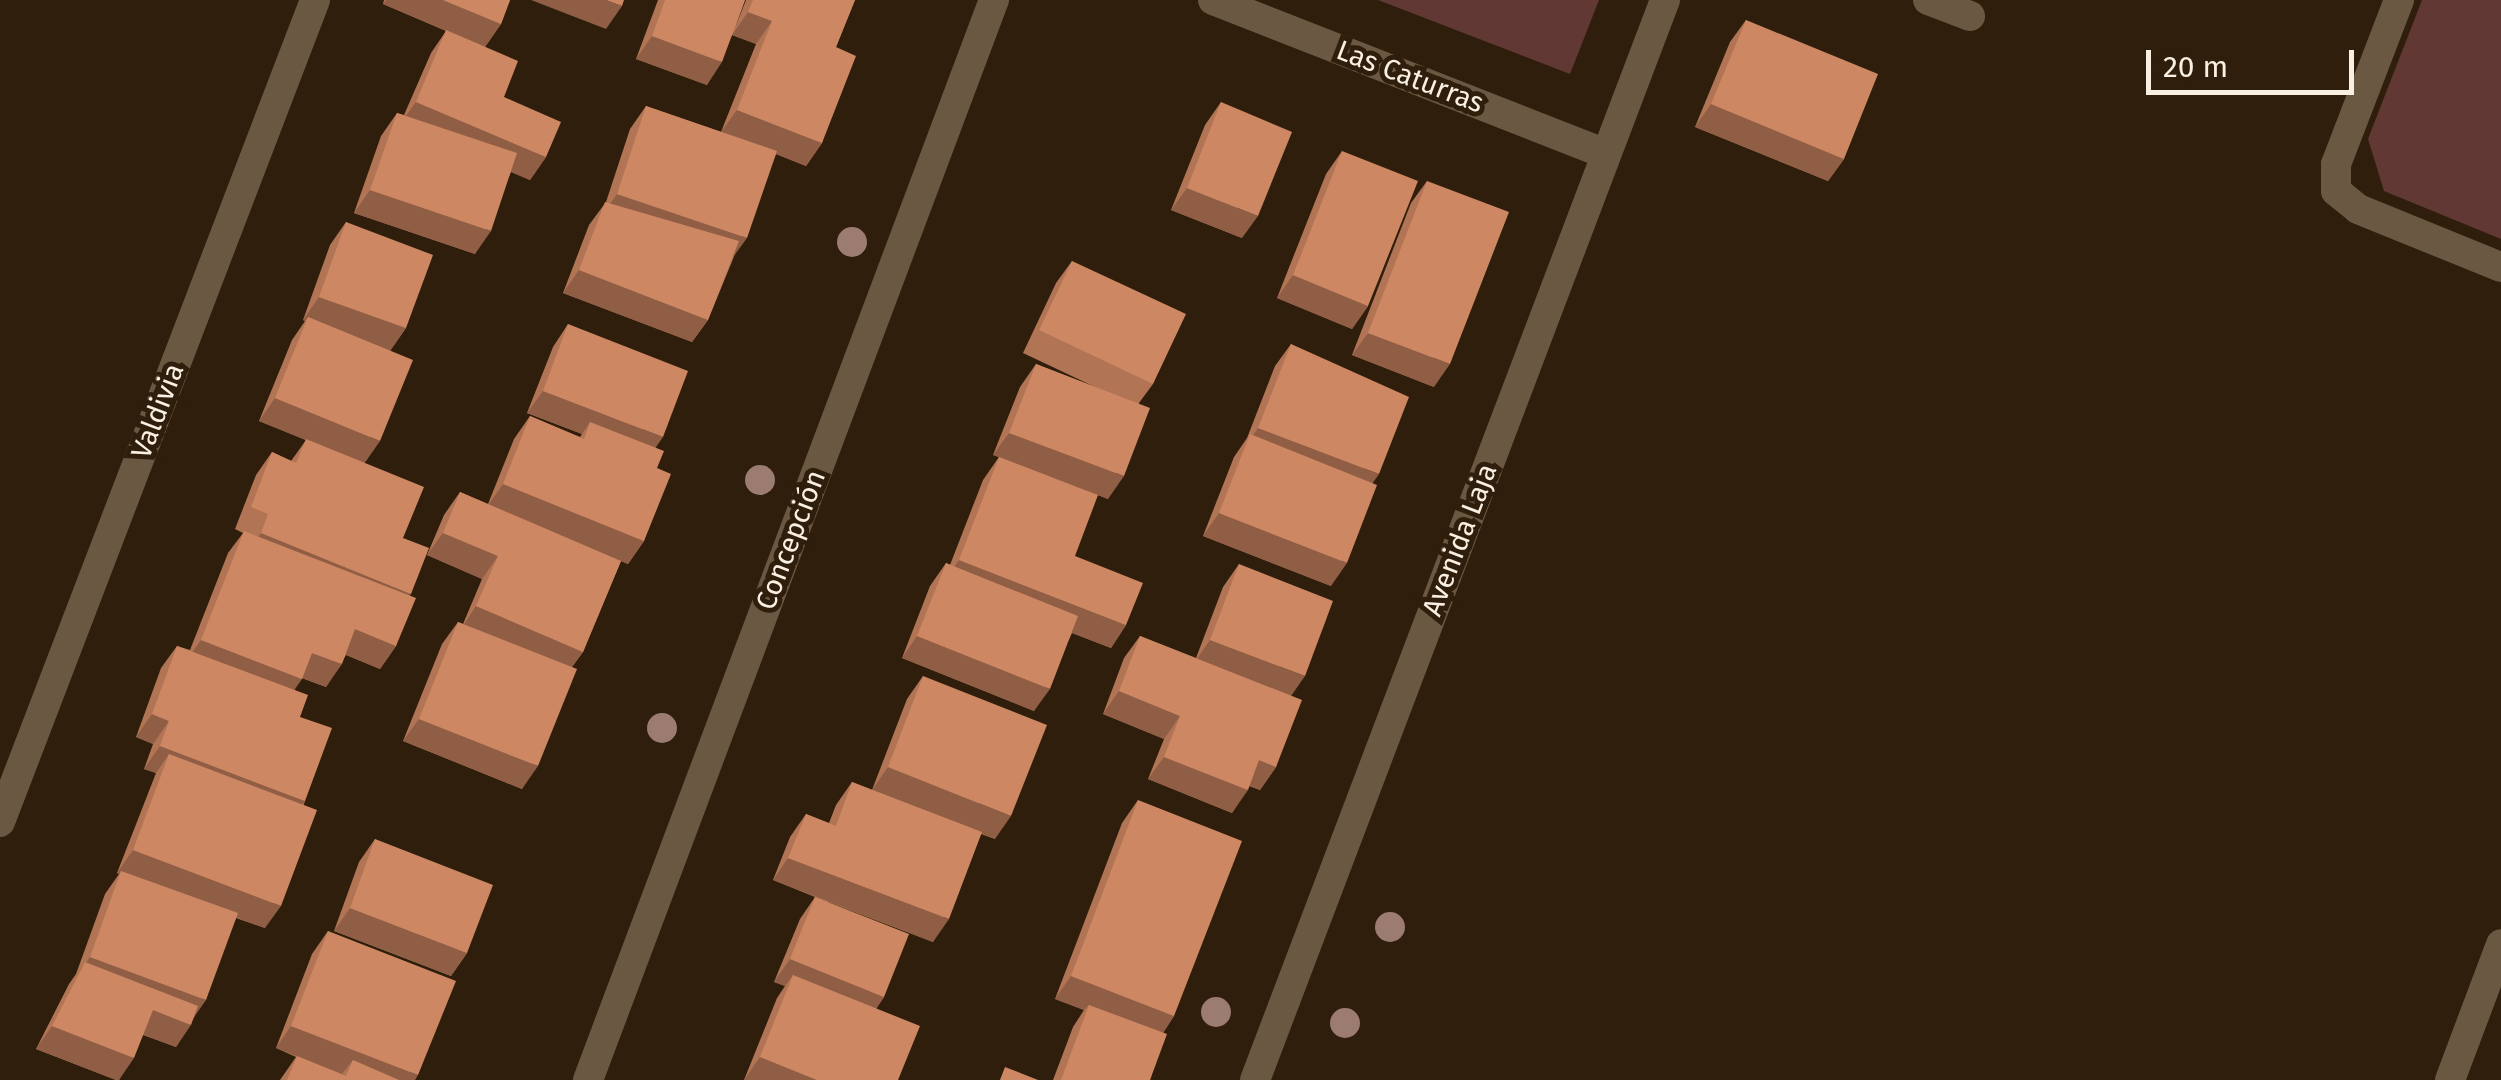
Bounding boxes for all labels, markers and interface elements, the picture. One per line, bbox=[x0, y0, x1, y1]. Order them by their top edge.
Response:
scale bar bbox=[2151, 30, 2358, 92]
street label: Las Caturras bbox=[1332, 34, 1488, 120]
text: 20 m bbox=[2163, 49, 2228, 85]
street label: Valdivia bbox=[125, 359, 191, 463]
street label: Avenida Laja bbox=[1416, 459, 1504, 621]
street label: Concepción bbox=[749, 466, 833, 614]

